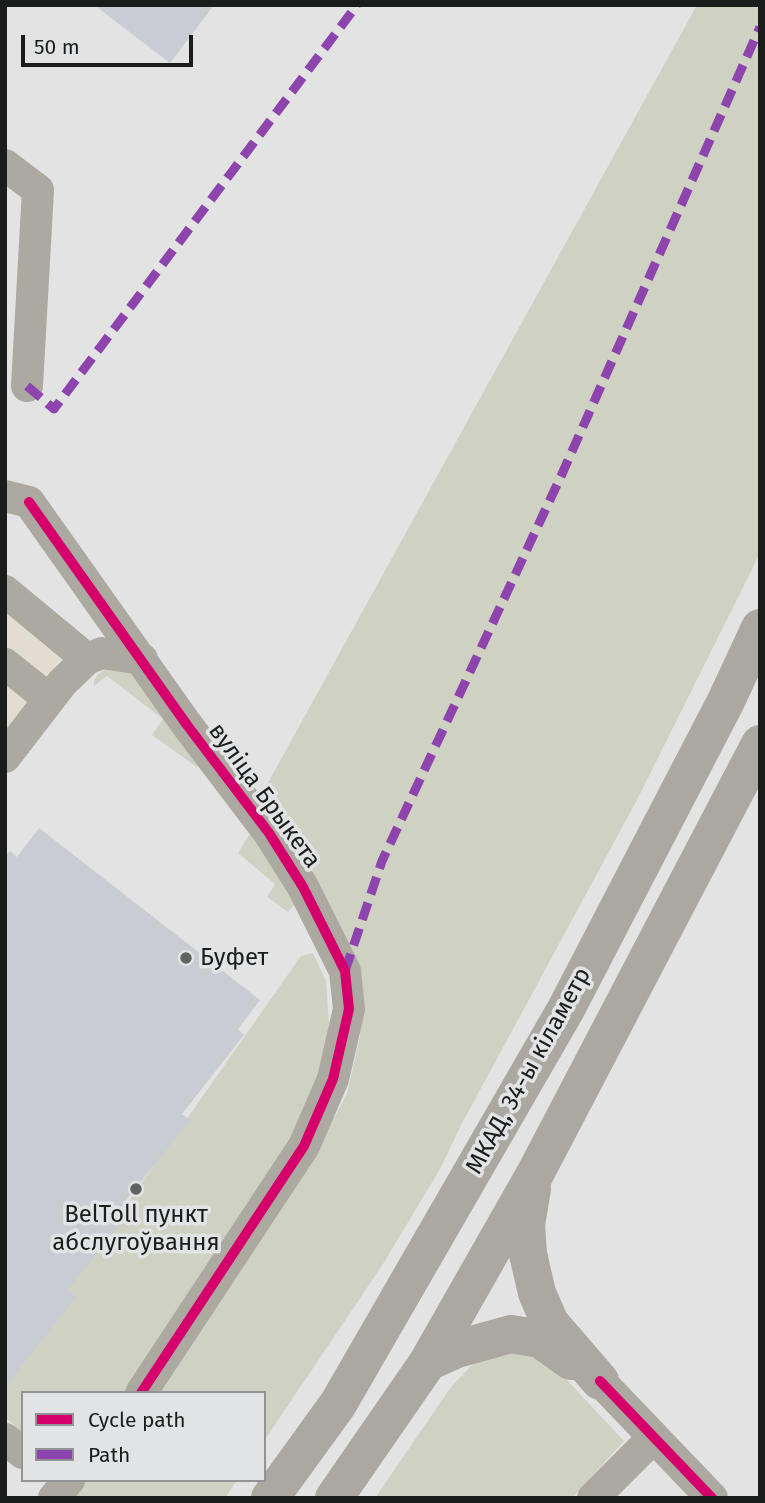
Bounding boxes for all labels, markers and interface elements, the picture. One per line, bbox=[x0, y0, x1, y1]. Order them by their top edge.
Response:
scale bar bbox=[24, 21, 196, 65]
text: 50 m bbox=[34, 34, 80, 60]
street label: вуліца Брыкета bbox=[202, 718, 326, 874]
place label: Буфет bbox=[200, 944, 268, 972]
marker: Буфет bbox=[178, 950, 194, 966]
street label: МКАД, 34-ы кіламетр bbox=[460, 963, 598, 1179]
marker: BelToll пункт абслугоўвання bbox=[128, 1181, 144, 1197]
place label: BelToll пункт абслугоўвання bbox=[52, 1201, 220, 1257]
legend bbox=[21, 1391, 266, 1482]
text: Cycle path bbox=[88, 1407, 186, 1433]
text: Path bbox=[88, 1442, 130, 1468]

